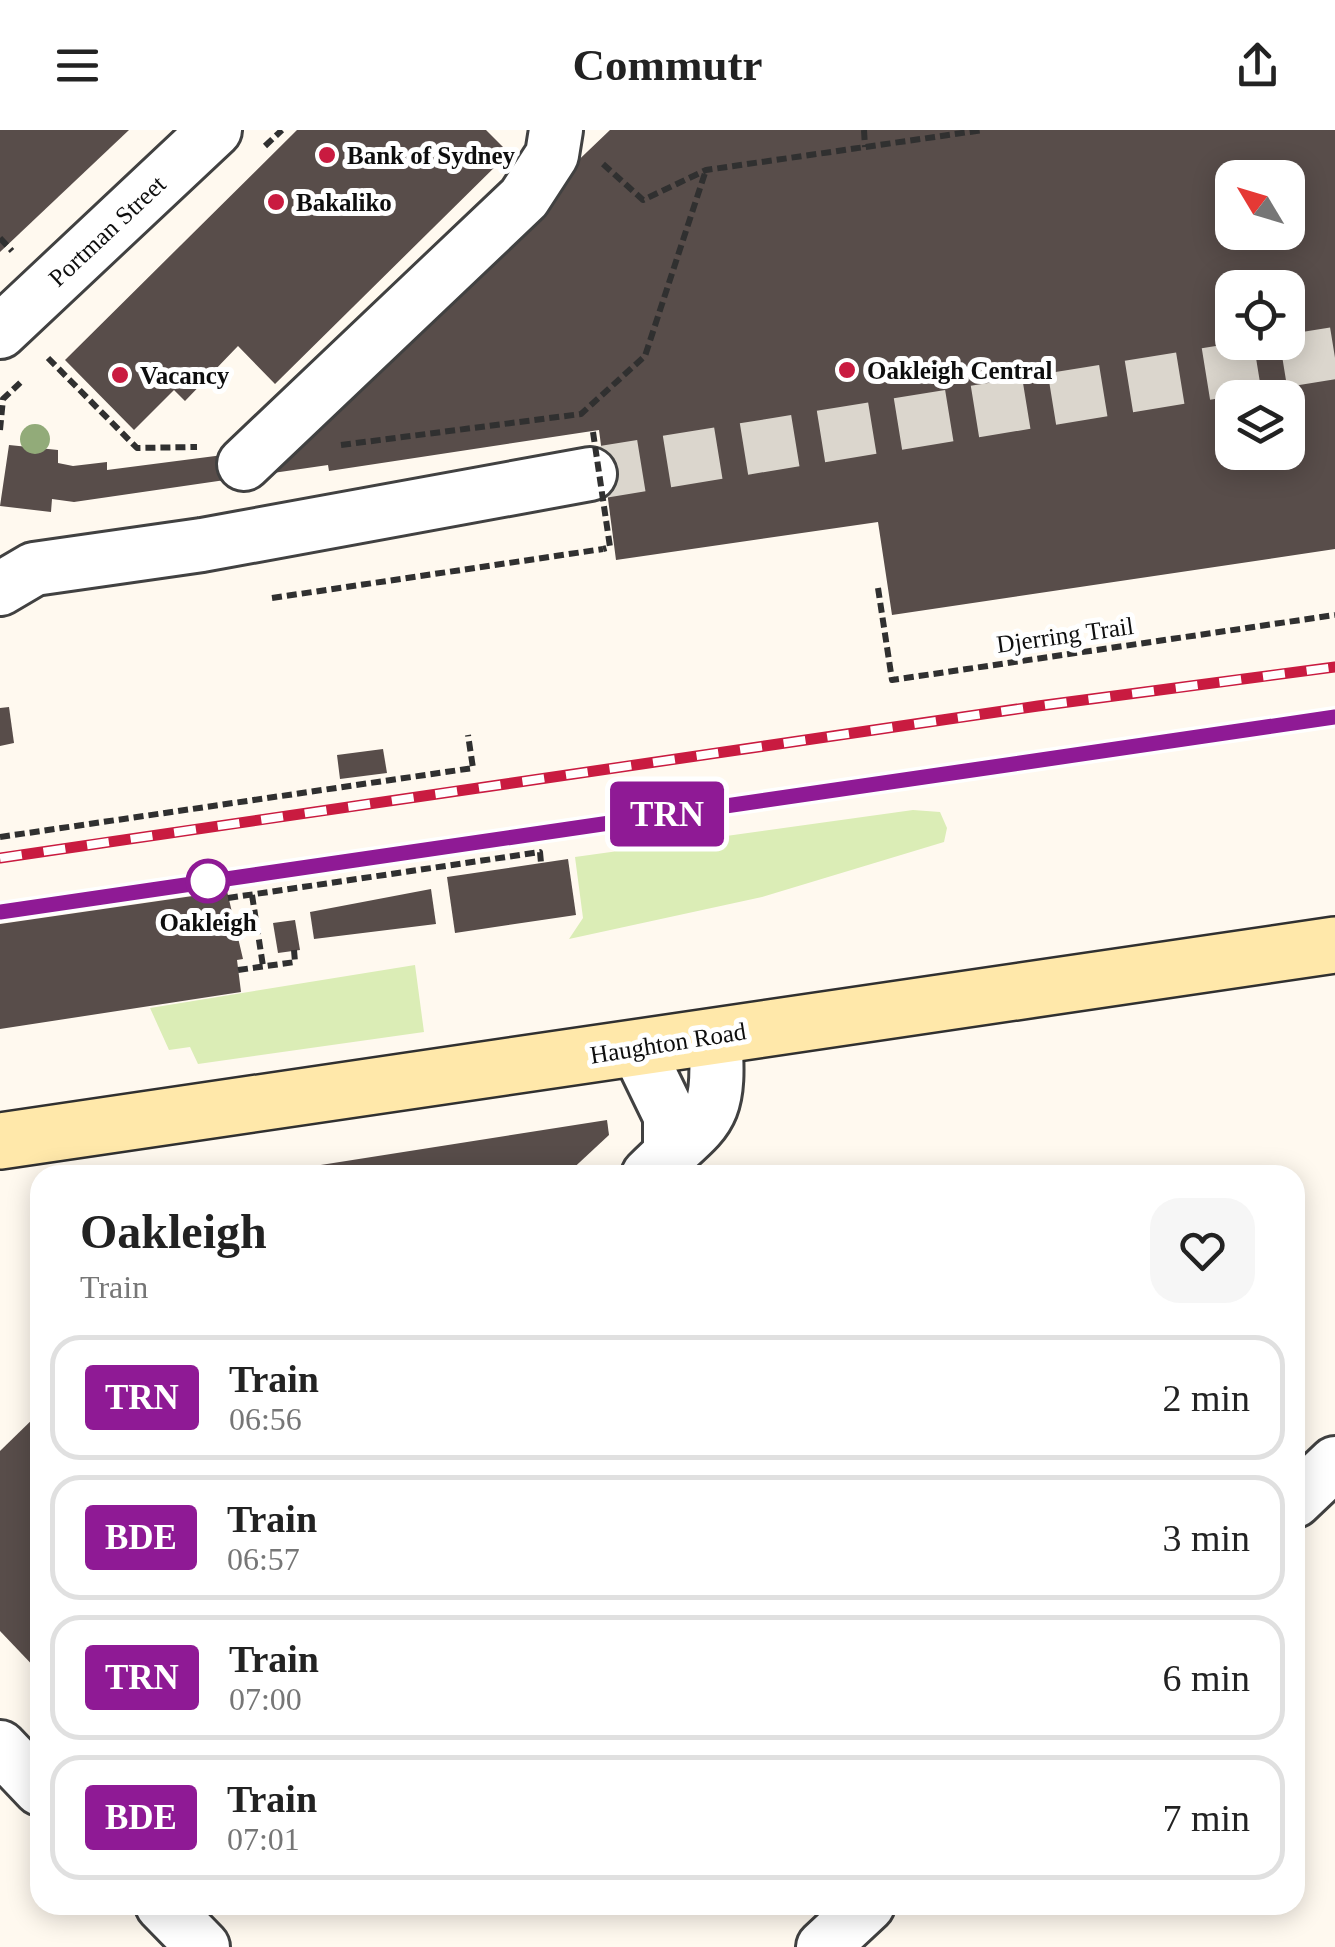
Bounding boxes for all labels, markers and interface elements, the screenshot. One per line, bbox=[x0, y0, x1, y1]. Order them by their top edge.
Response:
icon: menu bbox=[50, 38, 105, 93]
icon: share bbox=[1230, 38, 1285, 93]
text: Commutr bbox=[573, 40, 762, 90]
place label: Bank of Sydney bbox=[347, 142, 516, 169]
marker: Bank of Sydney bbox=[316, 144, 338, 166]
north arrow bbox=[1215, 160, 1305, 250]
map controls bbox=[1215, 160, 1305, 470]
street label: Portman Street bbox=[43, 170, 171, 292]
place label: Bakaliko bbox=[296, 189, 392, 216]
marker: Bakaliko bbox=[265, 191, 287, 213]
button: locate bbox=[1215, 270, 1305, 360]
place label: Oakleigh Central bbox=[867, 357, 1052, 384]
marker: Oakleigh Central bbox=[836, 359, 858, 381]
place label: Vacancy bbox=[140, 362, 230, 389]
marker: Vacancy bbox=[109, 364, 131, 386]
button: layers bbox=[1215, 380, 1305, 470]
street label: Djerring Trail bbox=[995, 612, 1135, 658]
line badge: TRN bbox=[610, 782, 724, 846]
text: TRN bbox=[630, 795, 704, 834]
marker: Oakleigh bbox=[187, 860, 229, 902]
place label: Oakleigh bbox=[159, 909, 257, 936]
street label: Haughton Road bbox=[588, 1017, 748, 1069]
button: heart bbox=[1150, 1198, 1255, 1303]
text: Oakleigh bbox=[80, 1205, 267, 1258]
text: Train bbox=[80, 1269, 148, 1305]
text: Train bbox=[229, 1358, 319, 1400]
text: 2 min bbox=[1162, 1377, 1250, 1419]
text: TRN bbox=[105, 1378, 179, 1417]
text: 06:56 bbox=[229, 1401, 302, 1437]
text: Train bbox=[227, 1498, 317, 1540]
text: 3 min bbox=[1162, 1517, 1250, 1559]
text: BDE bbox=[105, 1518, 177, 1557]
text: 06:57 bbox=[227, 1541, 300, 1577]
text: Train bbox=[229, 1638, 319, 1680]
text: 6 min bbox=[1162, 1657, 1250, 1699]
text: TRN bbox=[105, 1658, 179, 1697]
text: 07:00 bbox=[229, 1681, 302, 1717]
text: Train bbox=[227, 1778, 317, 1820]
text: 7 min bbox=[1162, 1797, 1250, 1839]
text: BDE bbox=[105, 1798, 177, 1837]
text: 07:01 bbox=[227, 1821, 300, 1857]

